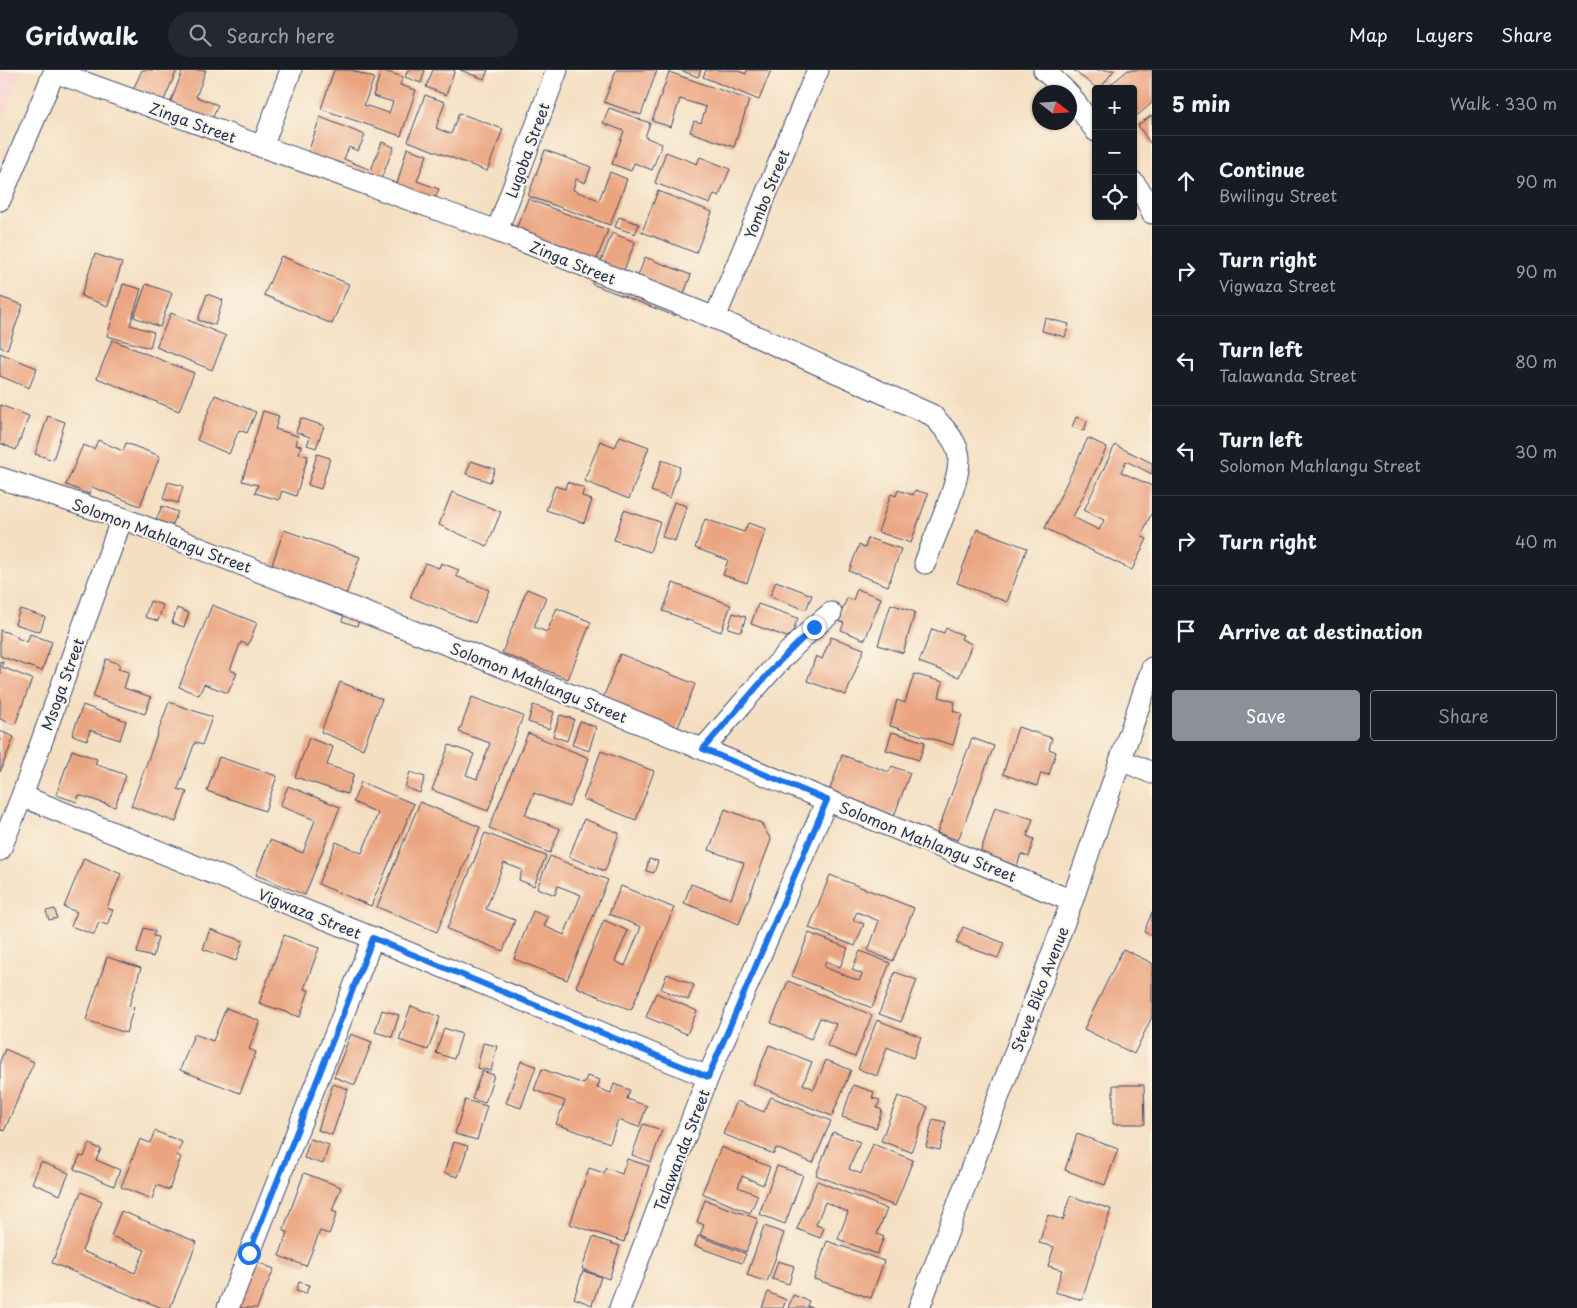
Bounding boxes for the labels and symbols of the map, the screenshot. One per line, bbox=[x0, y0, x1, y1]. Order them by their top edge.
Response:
north arrow bbox=[1032, 85, 1077, 130]
street label: Zinga Street bbox=[146, 96, 240, 148]
street label: Lugoba Street bbox=[499, 99, 555, 201]
street label: Yombo Street bbox=[738, 145, 795, 242]
street label: Zinga Street bbox=[527, 234, 619, 290]
street label: Solomon Mahlangu Street bbox=[69, 492, 255, 578]
route end bbox=[803, 616, 826, 639]
street label: Msoga Street bbox=[35, 635, 89, 733]
street label: Solomon Mahlangu Street bbox=[447, 636, 631, 728]
street label: Solomon Mahlangu Street bbox=[836, 795, 1020, 887]
street label: Vigwaza Street bbox=[255, 882, 365, 944]
street label: Steve Biko Avenue bbox=[1004, 923, 1074, 1055]
street label: Talawanda Street bbox=[647, 1086, 715, 1214]
route start bbox=[238, 1242, 261, 1265]

